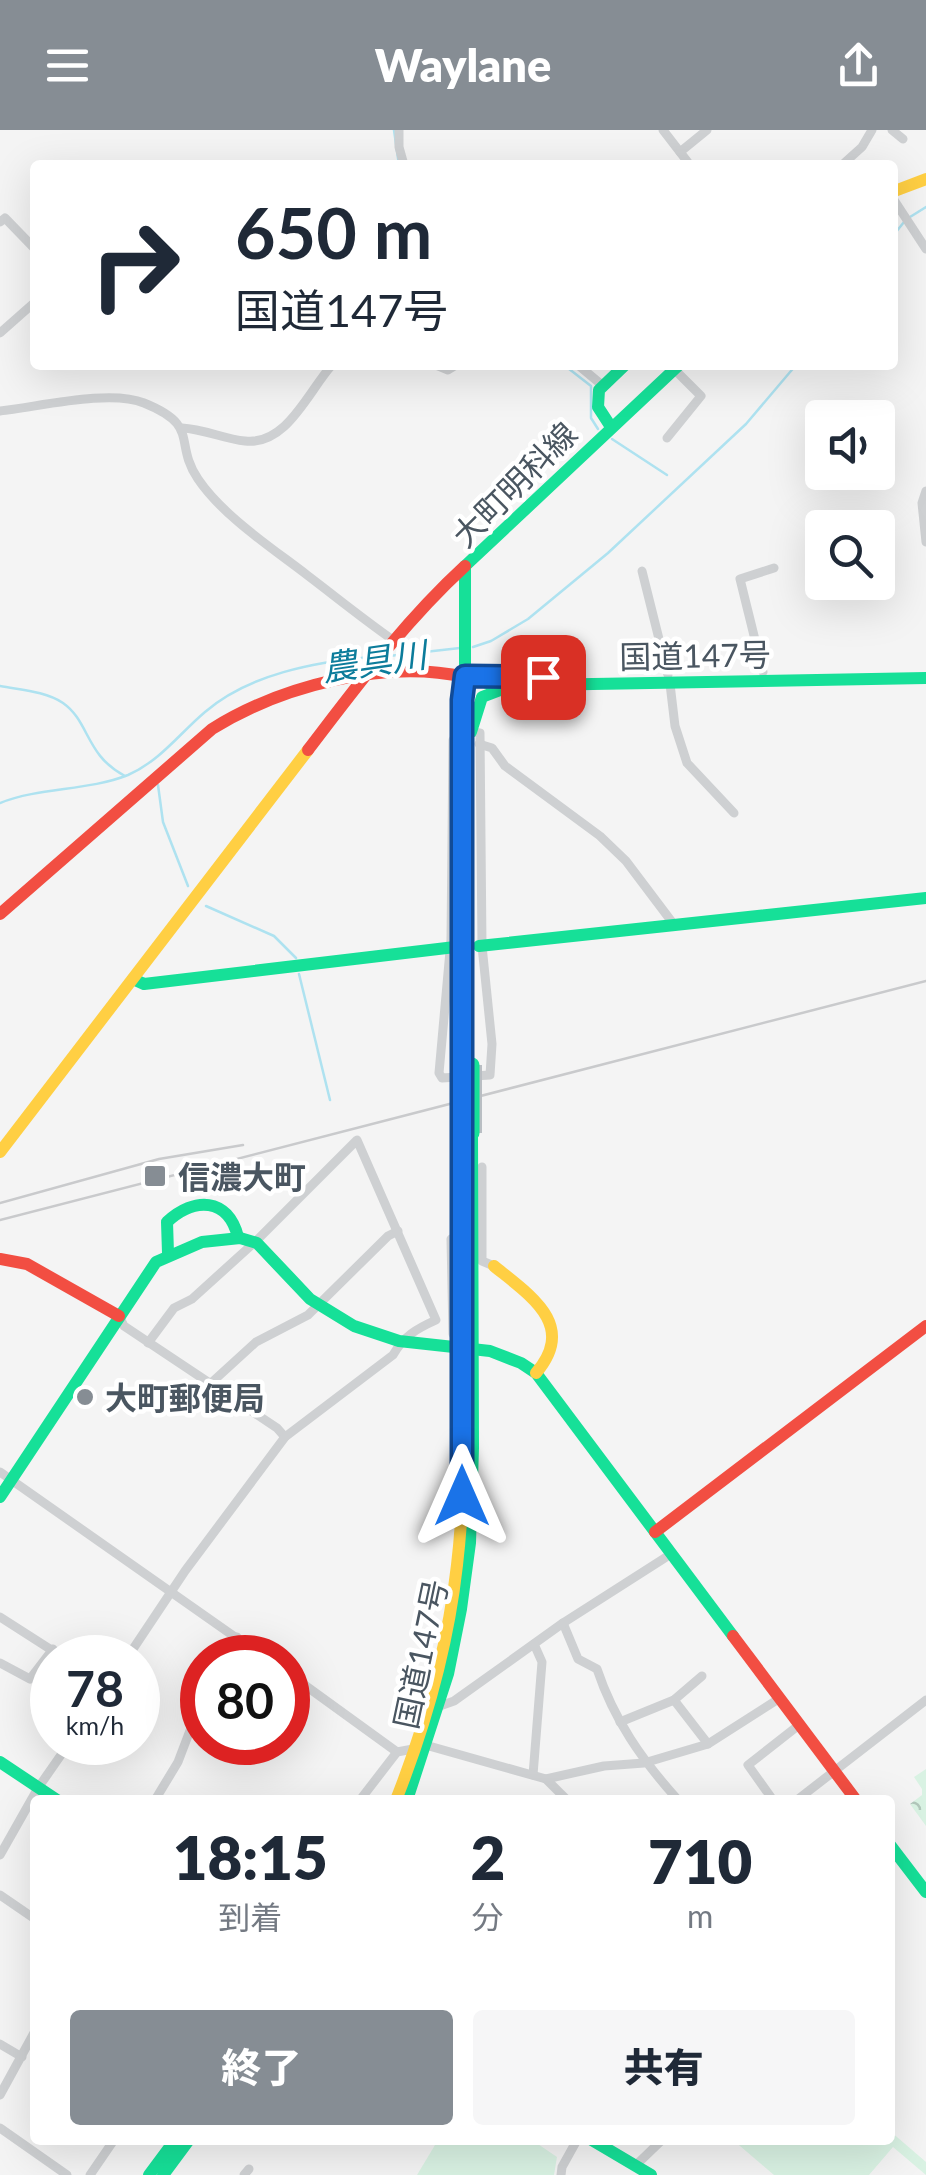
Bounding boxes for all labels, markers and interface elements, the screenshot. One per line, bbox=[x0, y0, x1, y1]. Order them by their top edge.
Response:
icon: menu bbox=[40, 38, 95, 93]
text: Waylane bbox=[375, 38, 551, 92]
icon: share bbox=[831, 38, 886, 93]
text: 650 m bbox=[235, 190, 432, 274]
icon: right bbox=[70, 200, 200, 330]
text: 国道147号 bbox=[235, 283, 448, 337]
map controls bbox=[805, 400, 895, 600]
button: sound bbox=[805, 400, 895, 490]
street label: 大町明科線 bbox=[444, 414, 584, 554]
button: search bbox=[805, 510, 895, 600]
water label: 農具川 bbox=[319, 631, 433, 688]
street label: 国道147号 bbox=[619, 634, 771, 676]
pin bbox=[501, 635, 586, 720]
icon: arrive bbox=[516, 650, 571, 705]
place label: 信濃大町 bbox=[178, 1157, 306, 1196]
marker: 信濃大町 bbox=[142, 1163, 168, 1189]
place label: 大町郵便局 bbox=[105, 1378, 265, 1417]
marker: 大町郵便局 bbox=[74, 1386, 96, 1408]
position arrow bbox=[410, 1444, 514, 1548]
street label: 国道147号 bbox=[385, 1576, 455, 1732]
speed limit sign: 80 bbox=[180, 1635, 310, 1765]
text: 78 bbox=[66, 1658, 124, 1718]
text: km/h bbox=[66, 1710, 124, 1740]
text: 18:15 bbox=[173, 1821, 328, 1893]
text: 2 bbox=[470, 1821, 505, 1893]
text: 710 bbox=[648, 1825, 752, 1897]
text: m bbox=[687, 1896, 713, 1935]
text: 到着 bbox=[218, 1897, 282, 1936]
text: 分 bbox=[472, 1897, 504, 1936]
button: 終了 bbox=[70, 2010, 453, 2125]
button: 共有 bbox=[473, 2010, 855, 2125]

